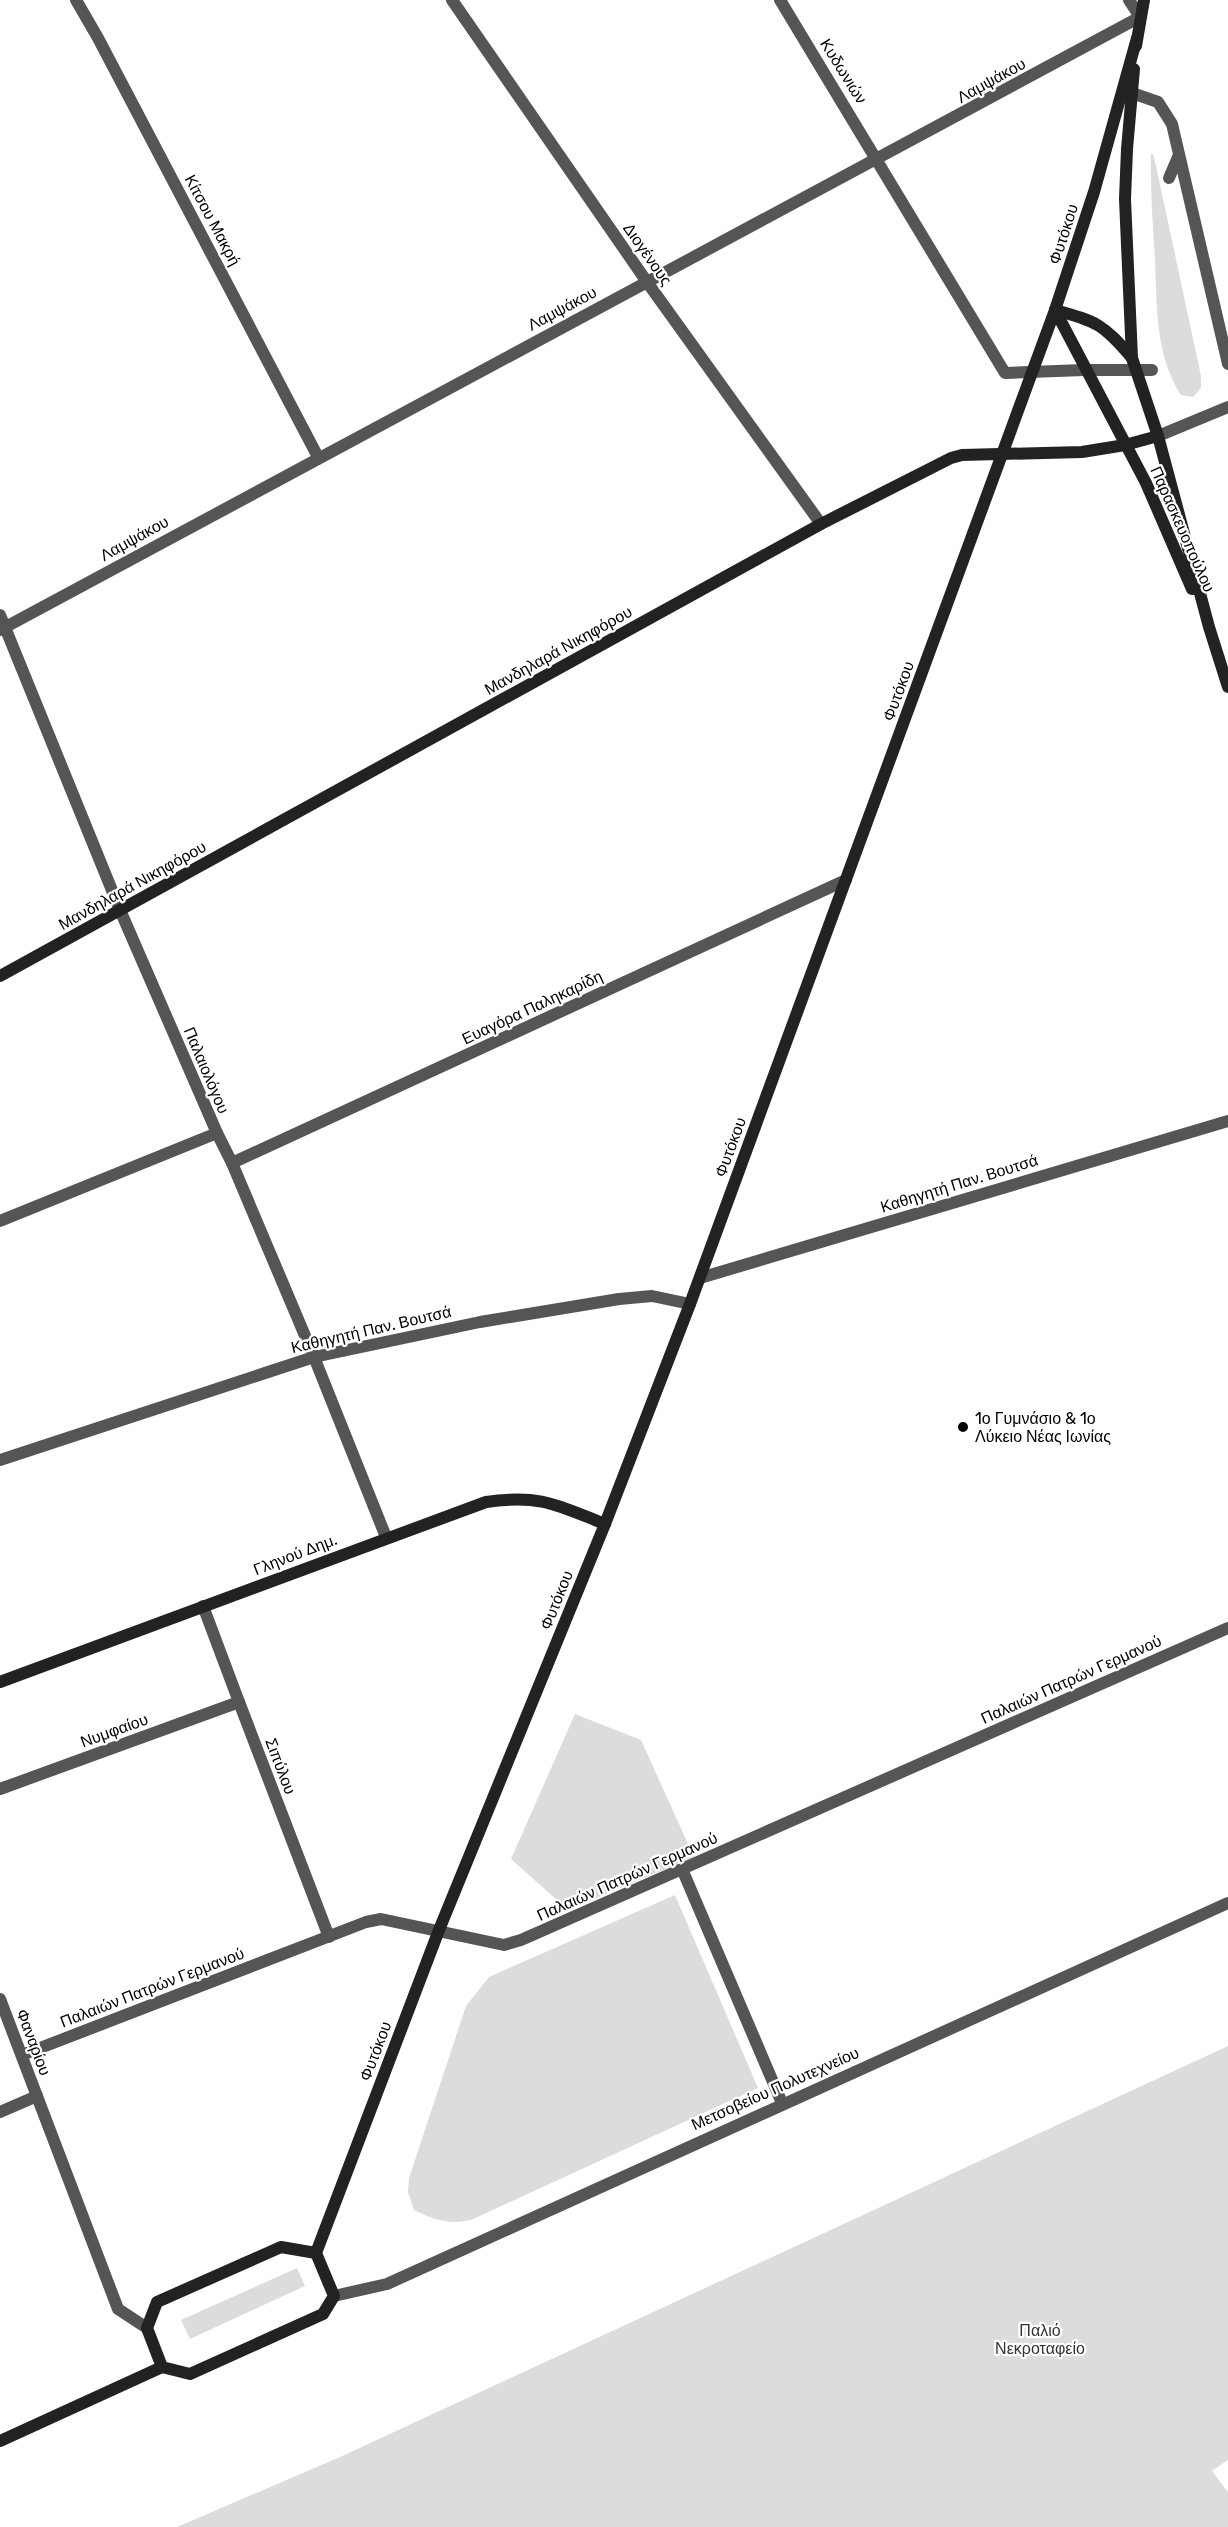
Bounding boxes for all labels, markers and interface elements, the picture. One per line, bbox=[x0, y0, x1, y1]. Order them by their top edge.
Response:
street label: Κυδωνιών bbox=[816, 35, 871, 107]
street label: Λαμψάκου bbox=[954, 54, 1029, 107]
street label: Κίτσου Μακρή bbox=[181, 171, 245, 269]
street label: Φυτόκου bbox=[1045, 202, 1082, 267]
street label: Διογένους bbox=[619, 219, 676, 289]
street label: Λαμψάκου bbox=[525, 282, 600, 334]
street label: Παρασκευοπούλου bbox=[1146, 463, 1219, 595]
street label: Λαμψάκου bbox=[97, 512, 172, 565]
street label: Μανδηλαρά Νικηφόρου bbox=[481, 602, 635, 699]
street label: Φυτόκου bbox=[879, 659, 918, 724]
street label: Μανδηλαρά Νικηφόρου bbox=[55, 837, 209, 934]
street label: Ευαγόρα Παληκαρίδη bbox=[459, 966, 606, 1048]
street label: Παλαιολόγου bbox=[180, 1024, 233, 1116]
street label: Φυτόκου bbox=[711, 1115, 750, 1180]
street label: Καθηγητή Παν. Βουτσά bbox=[878, 1150, 1040, 1217]
street label: Καθηγητή Παν. Βουτσά bbox=[289, 1302, 453, 1357]
place label: 1ο Γυμνάσιο & 1ο Λύκειο Νέας Ιωνίας bbox=[975, 1409, 1111, 1446]
marker: 1ο Γυμνάσιο & 1ο Λύκειο Νέας Ιωνίας bbox=[956, 1420, 970, 1434]
street label: Γληνού Δημ. bbox=[251, 1530, 340, 1579]
street label: Φυτόκου bbox=[536, 1568, 577, 1633]
street label: Παλαιών Πατρών Γερμανού bbox=[978, 1631, 1164, 1728]
street label: Νυμφαίου bbox=[78, 1710, 150, 1751]
street label: Σιπύλου bbox=[261, 1735, 300, 1797]
street label: Παλαιών Πατρών Γερμανού bbox=[534, 1828, 720, 1925]
street label: Παλαιών Πατρών Γερμανού bbox=[57, 1944, 247, 2031]
street label: Φαναρίου bbox=[12, 2006, 55, 2078]
street label: Φυτόκου bbox=[355, 2019, 395, 2084]
street label: Μετσοβείου Πολυτεχνείου bbox=[688, 2043, 862, 2134]
park label: Παλιό Νεκροταφείο bbox=[995, 2321, 1085, 2358]

